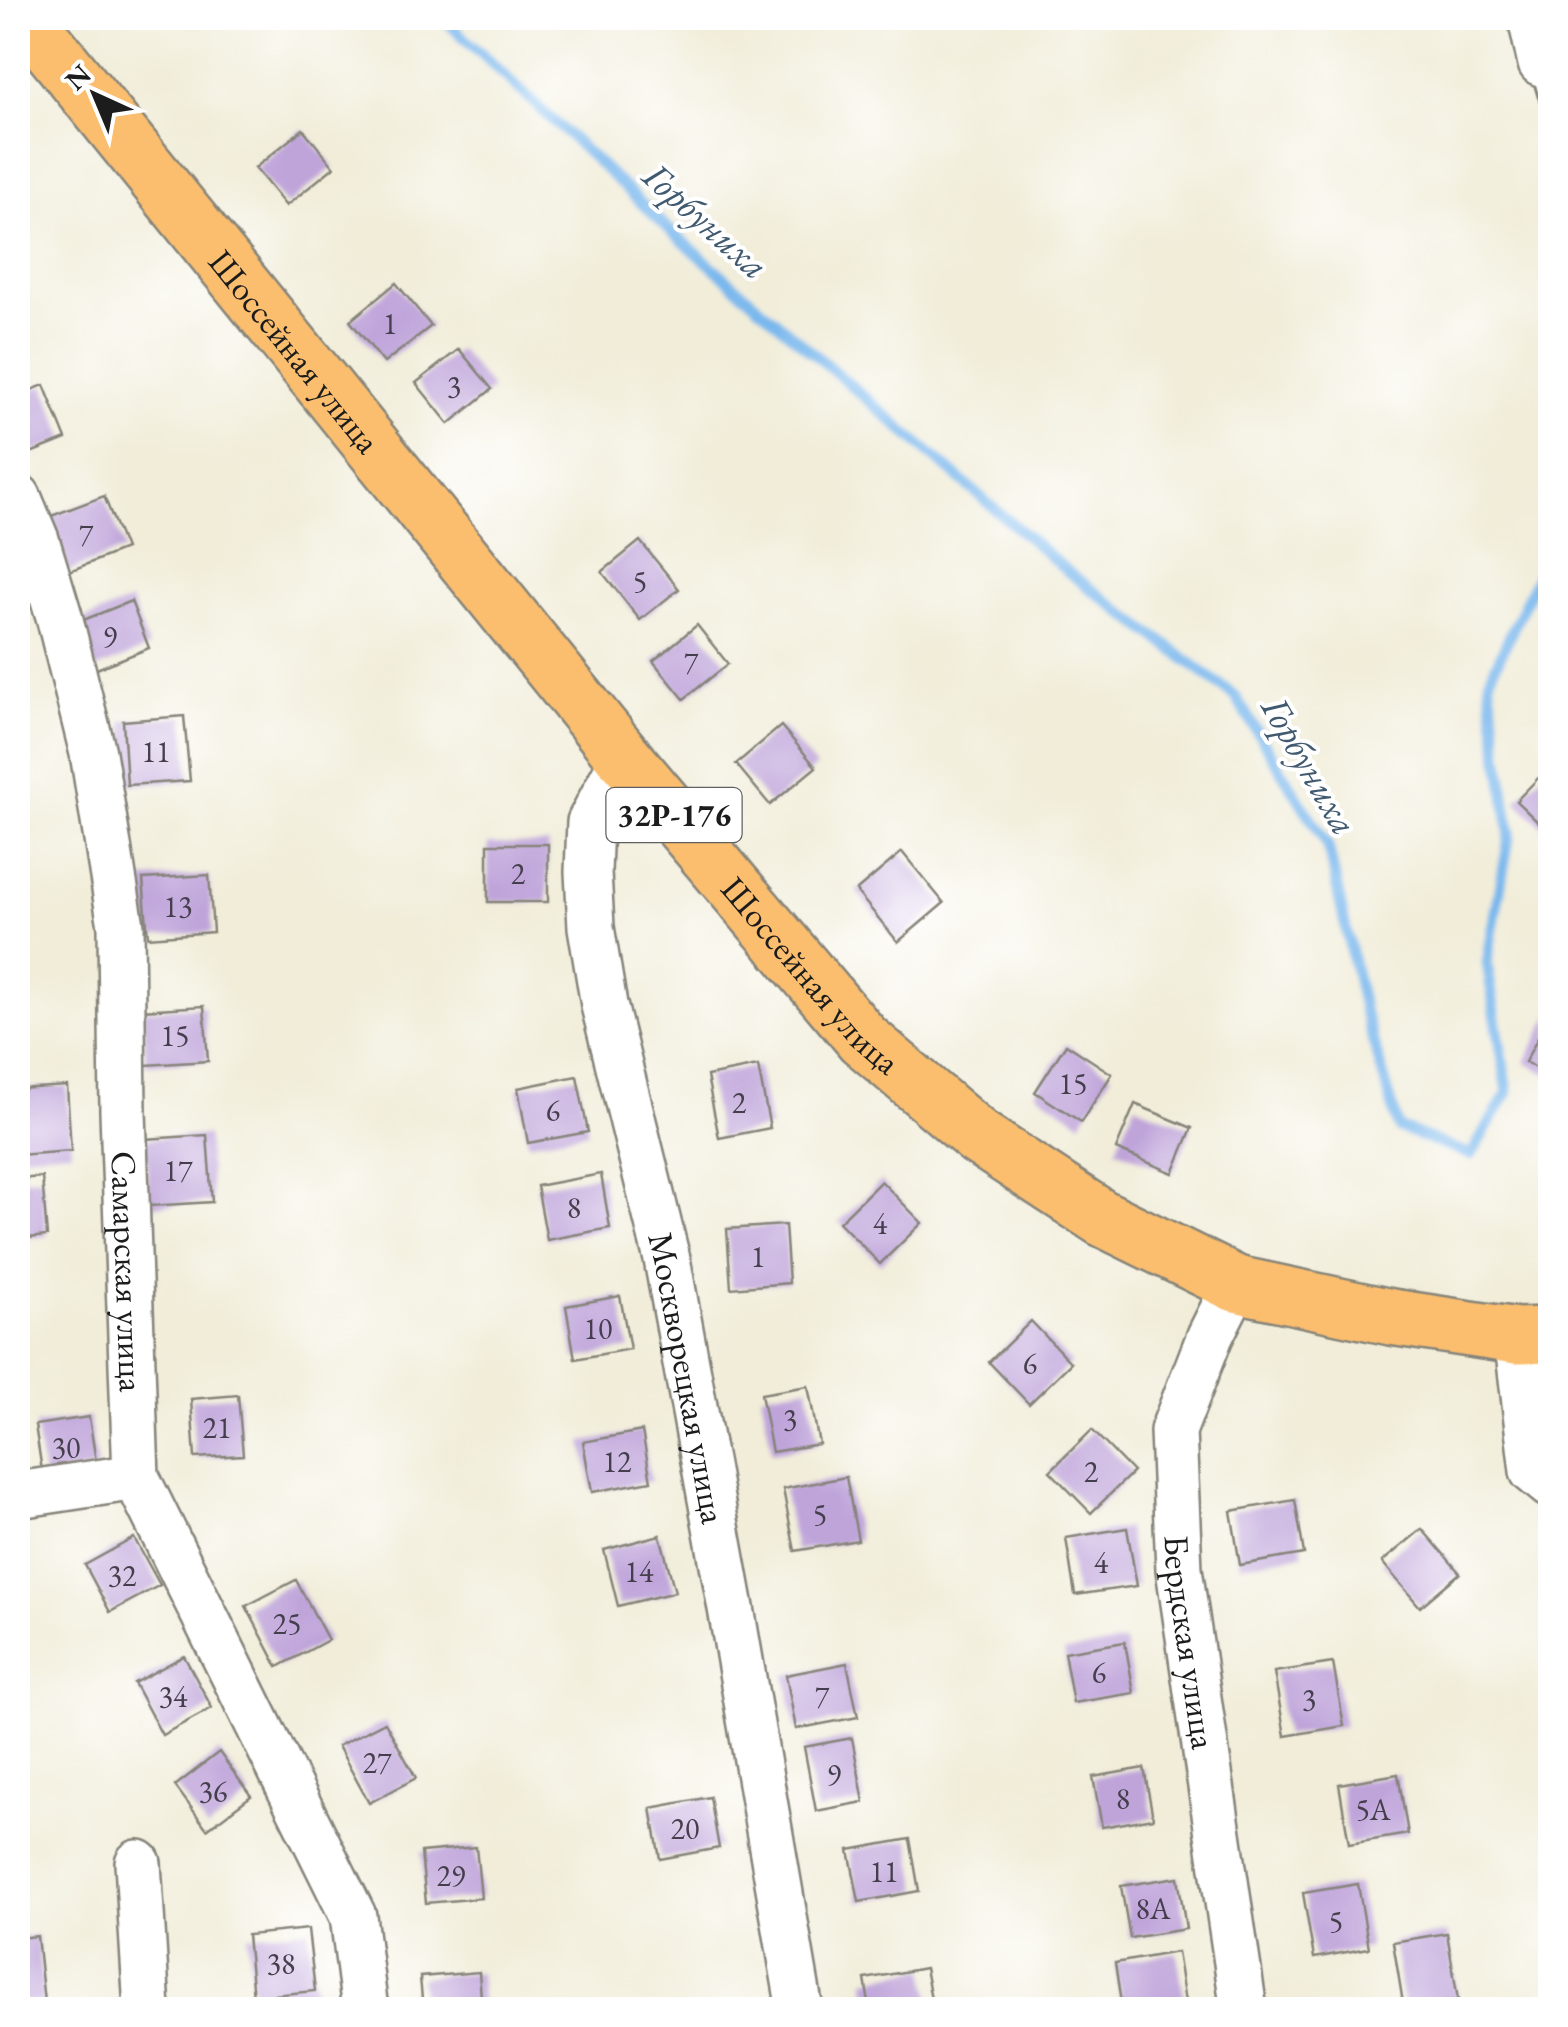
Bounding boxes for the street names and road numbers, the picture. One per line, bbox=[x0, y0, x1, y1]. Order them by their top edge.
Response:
street label: Шоссейная улица bbox=[199, 240, 391, 462]
road number: 32Р-176 bbox=[606, 788, 742, 842]
street label: Шоссейная улица bbox=[712, 867, 910, 1084]
street label: Самарская улица bbox=[102, 1150, 155, 1393]
street label: Москворецкая улица bbox=[639, 1227, 738, 1527]
street label: Бердская улица bbox=[1155, 1534, 1228, 1752]

